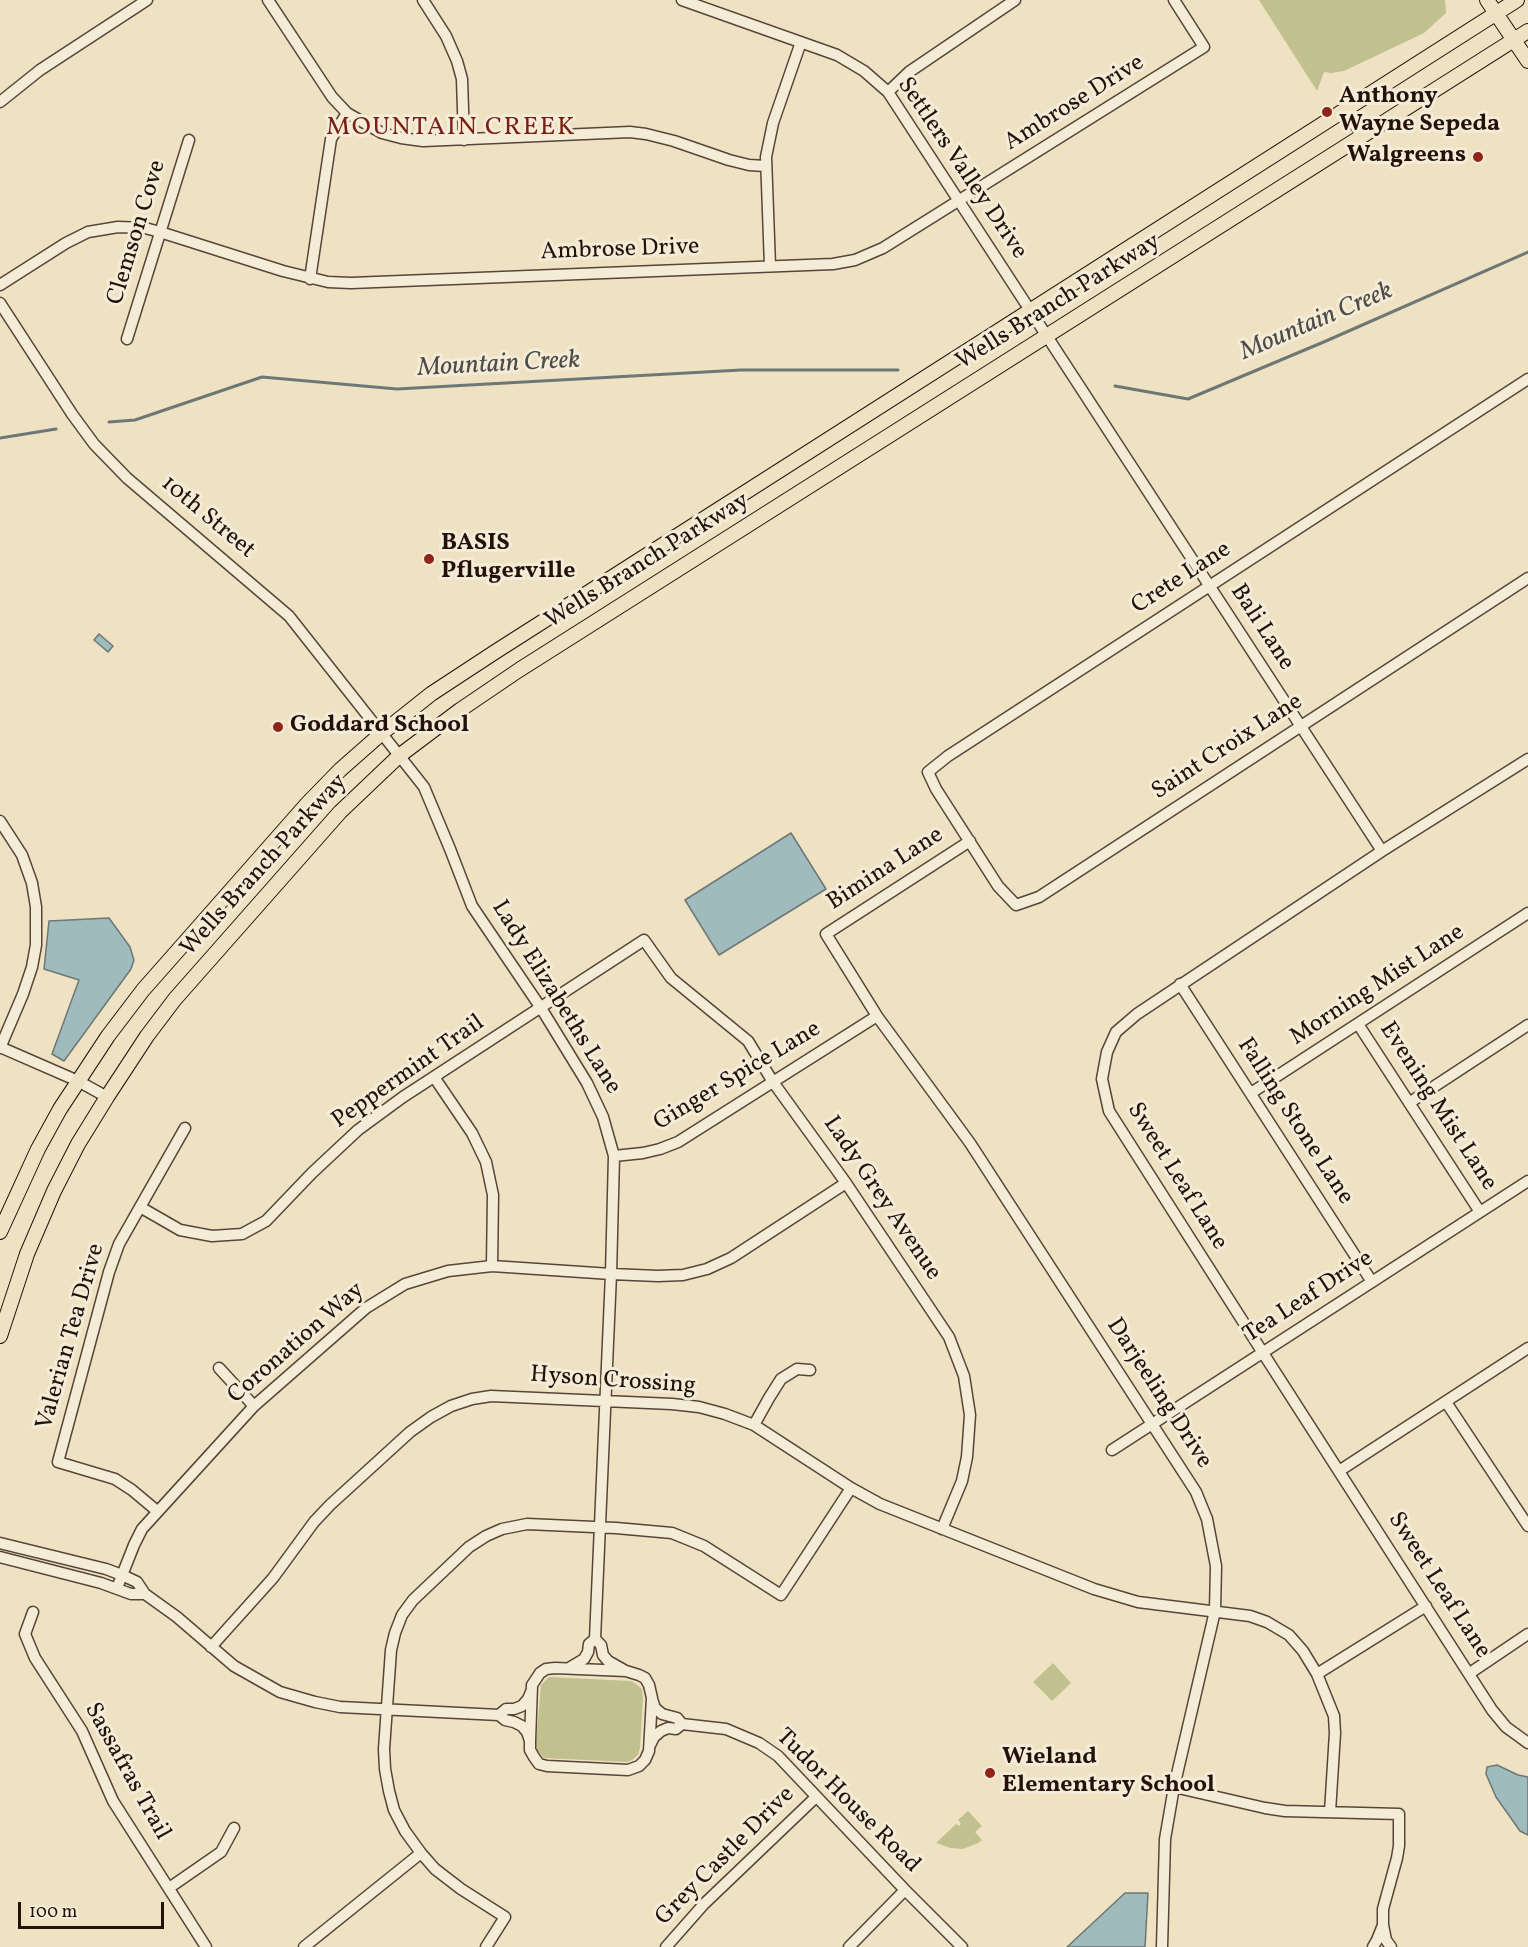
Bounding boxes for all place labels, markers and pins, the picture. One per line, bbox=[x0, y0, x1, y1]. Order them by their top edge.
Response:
place label: Anthony Wayne Sepeda bbox=[1339, 84, 1500, 140]
marker: Anthony Wayne Sepeda bbox=[1320, 105, 1334, 119]
place label: Walgreens bbox=[1347, 143, 1466, 171]
marker: Walgreens bbox=[1471, 150, 1485, 164]
place label: BASIS Pflugerville bbox=[441, 531, 575, 587]
marker: BASIS Pflugerville bbox=[422, 552, 436, 566]
place label: Goddard School bbox=[290, 713, 469, 741]
marker: Goddard School bbox=[271, 720, 285, 734]
place label: Wieland Elementary School bbox=[1002, 1745, 1215, 1801]
marker: Wieland Elementary School bbox=[983, 1766, 997, 1780]

